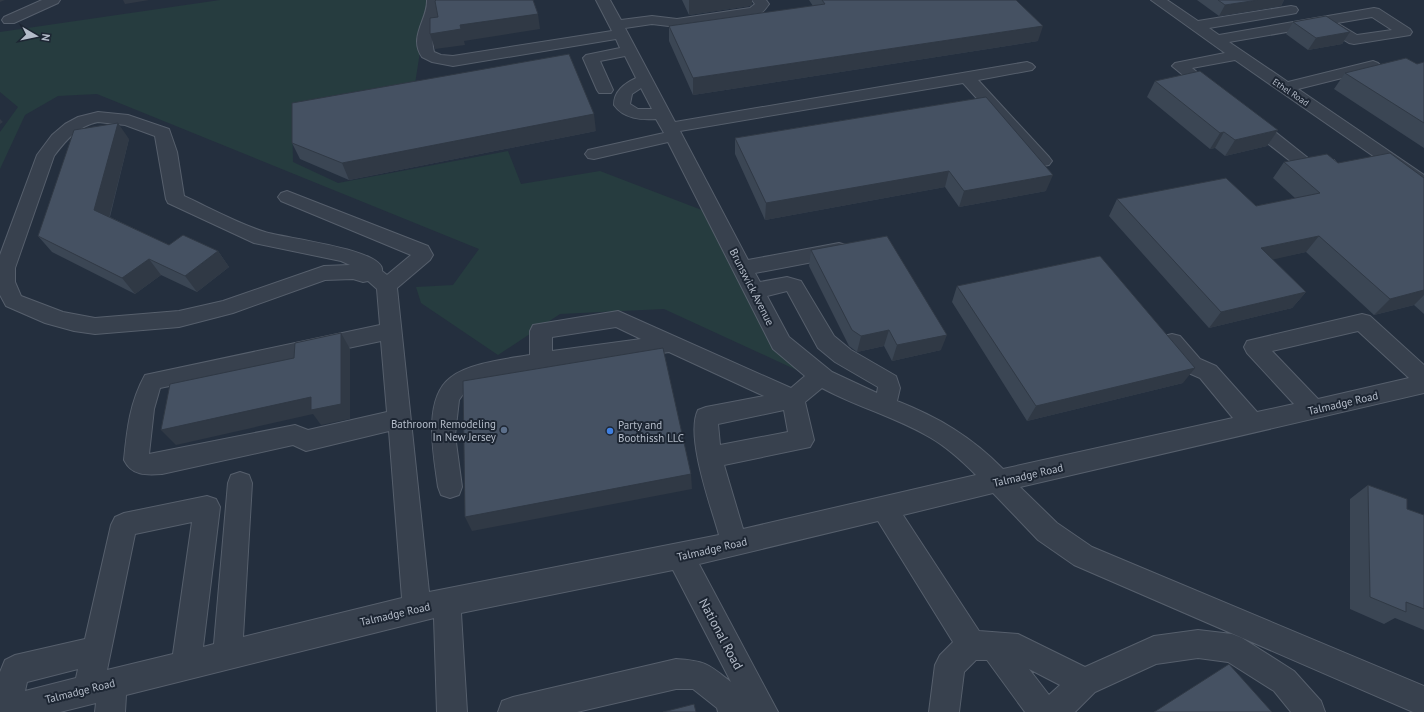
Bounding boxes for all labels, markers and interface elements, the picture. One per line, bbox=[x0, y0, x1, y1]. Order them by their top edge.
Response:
north arrow bbox=[16, 16, 56, 56]
text: N bbox=[38, 33, 53, 42]
street label: Ethel Road bbox=[1271, 76, 1311, 108]
street label: Brunswick Avenue bbox=[727, 246, 778, 328]
street label: Talmadge Road bbox=[1307, 388, 1380, 418]
place label: Bathroom Remodeling In New Jersey bbox=[391, 417, 497, 444]
place label: Party and Boothissh LLC bbox=[618, 418, 684, 445]
marker: Bathroom Remodeling In New Jersey bbox=[499, 425, 509, 435]
marker: Party and Boothissh LLC bbox=[605, 426, 615, 436]
street label: Talmadge Road bbox=[992, 460, 1065, 490]
street label: Talmadge Road bbox=[676, 534, 749, 564]
street label: National Road bbox=[695, 595, 747, 673]
street label: Talmadge Road bbox=[359, 599, 432, 629]
street label: Talmadge Road bbox=[44, 676, 117, 706]

